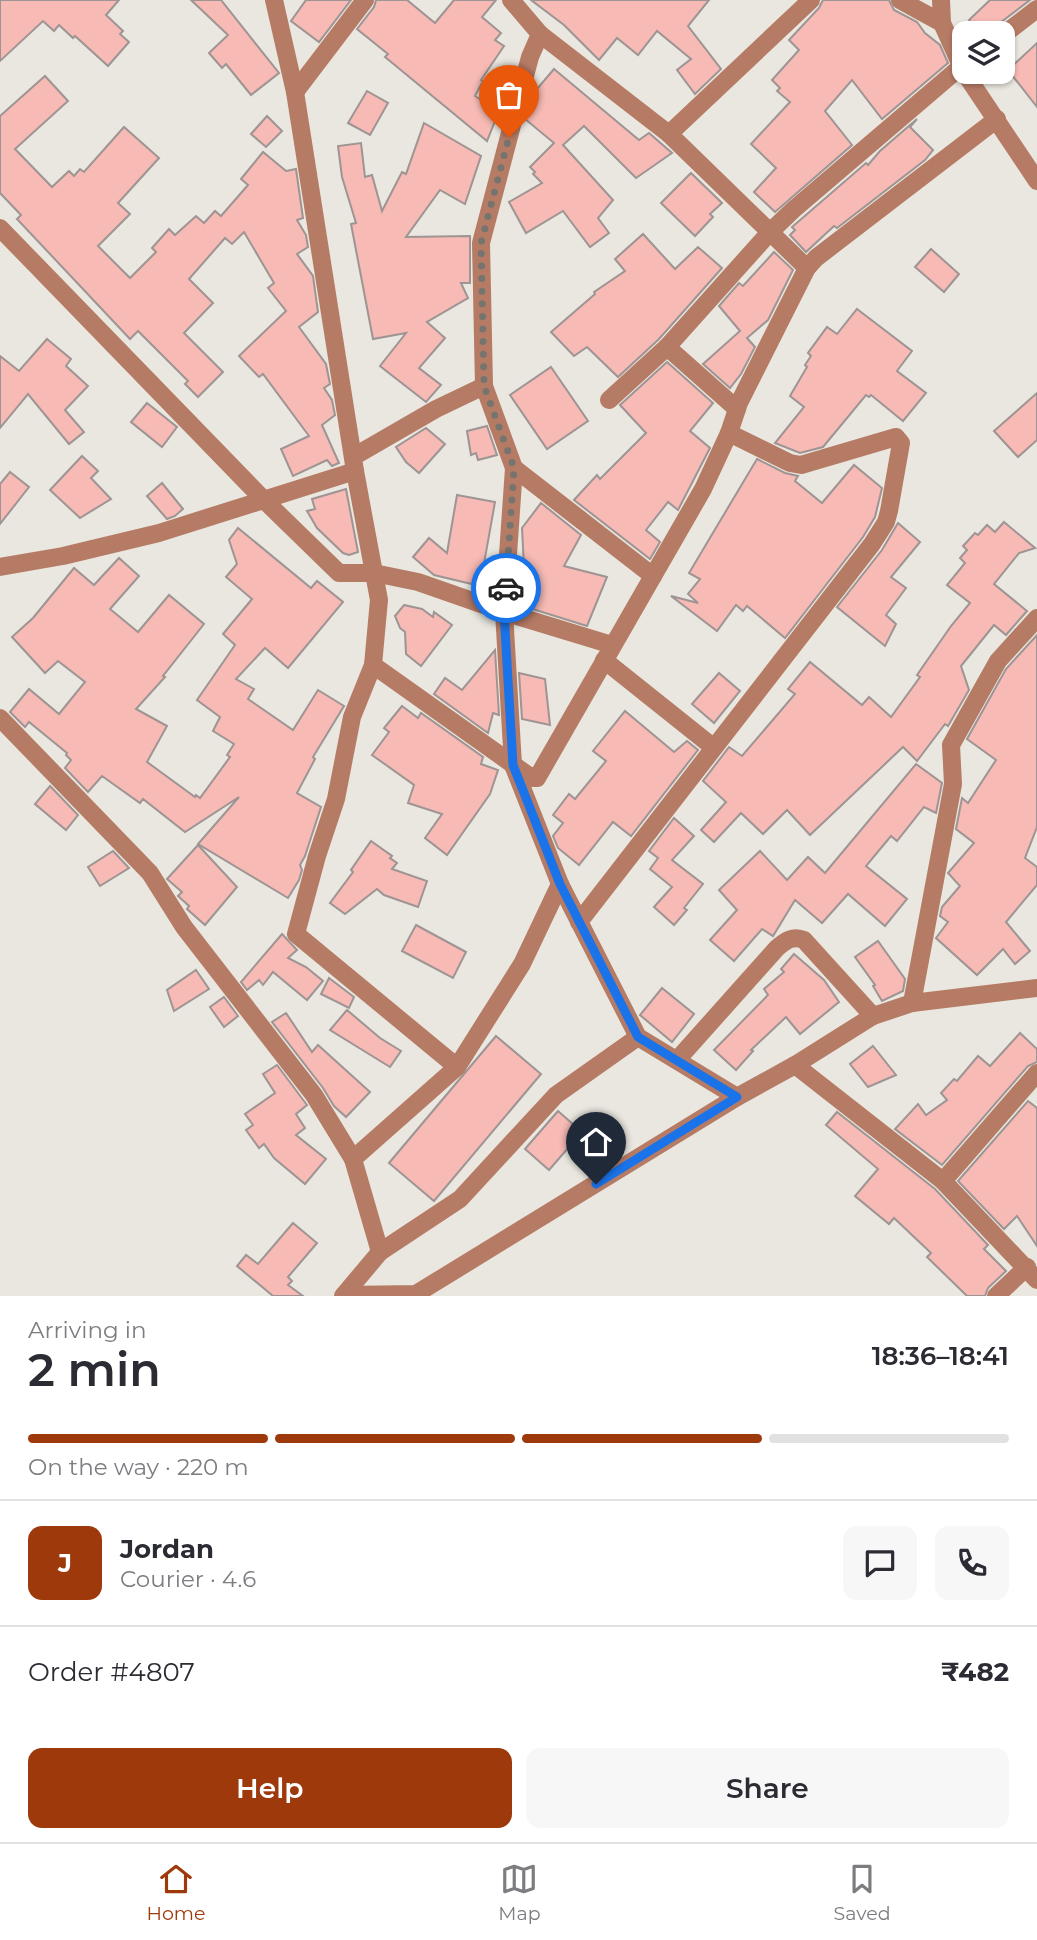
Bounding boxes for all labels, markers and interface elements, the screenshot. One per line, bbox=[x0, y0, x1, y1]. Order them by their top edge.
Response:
map controls bbox=[952, 21, 1015, 84]
button: layers bbox=[952, 21, 1015, 84]
pin bbox=[479, 65, 539, 137]
icon: bag bbox=[490, 76, 528, 114]
courier bbox=[471, 553, 541, 623]
icon: car bbox=[487, 569, 525, 607]
pin bbox=[566, 1112, 626, 1184]
icon: home bbox=[577, 1123, 615, 1161]
text: Arriving in bbox=[28, 1316, 147, 1344]
text: 18:36–18:41 bbox=[872, 1340, 1009, 1372]
text: 2 min bbox=[28, 1341, 161, 1398]
text: On the way · 220 m bbox=[28, 1453, 249, 1481]
button: chat bbox=[843, 1526, 917, 1600]
button: phone bbox=[935, 1526, 1009, 1600]
text: Jordan bbox=[120, 1533, 214, 1565]
text: J bbox=[58, 1547, 72, 1579]
text: Courier · 4.6 bbox=[120, 1565, 256, 1593]
text: Order #4807 bbox=[28, 1656, 195, 1688]
text: ₹482 bbox=[941, 1656, 1009, 1688]
button: Help bbox=[28, 1748, 512, 1828]
button: Share bbox=[526, 1748, 1009, 1828]
tab: Home bbox=[146, 1860, 205, 1925]
tab: Map bbox=[498, 1860, 541, 1925]
tab: Saved bbox=[833, 1860, 891, 1925]

